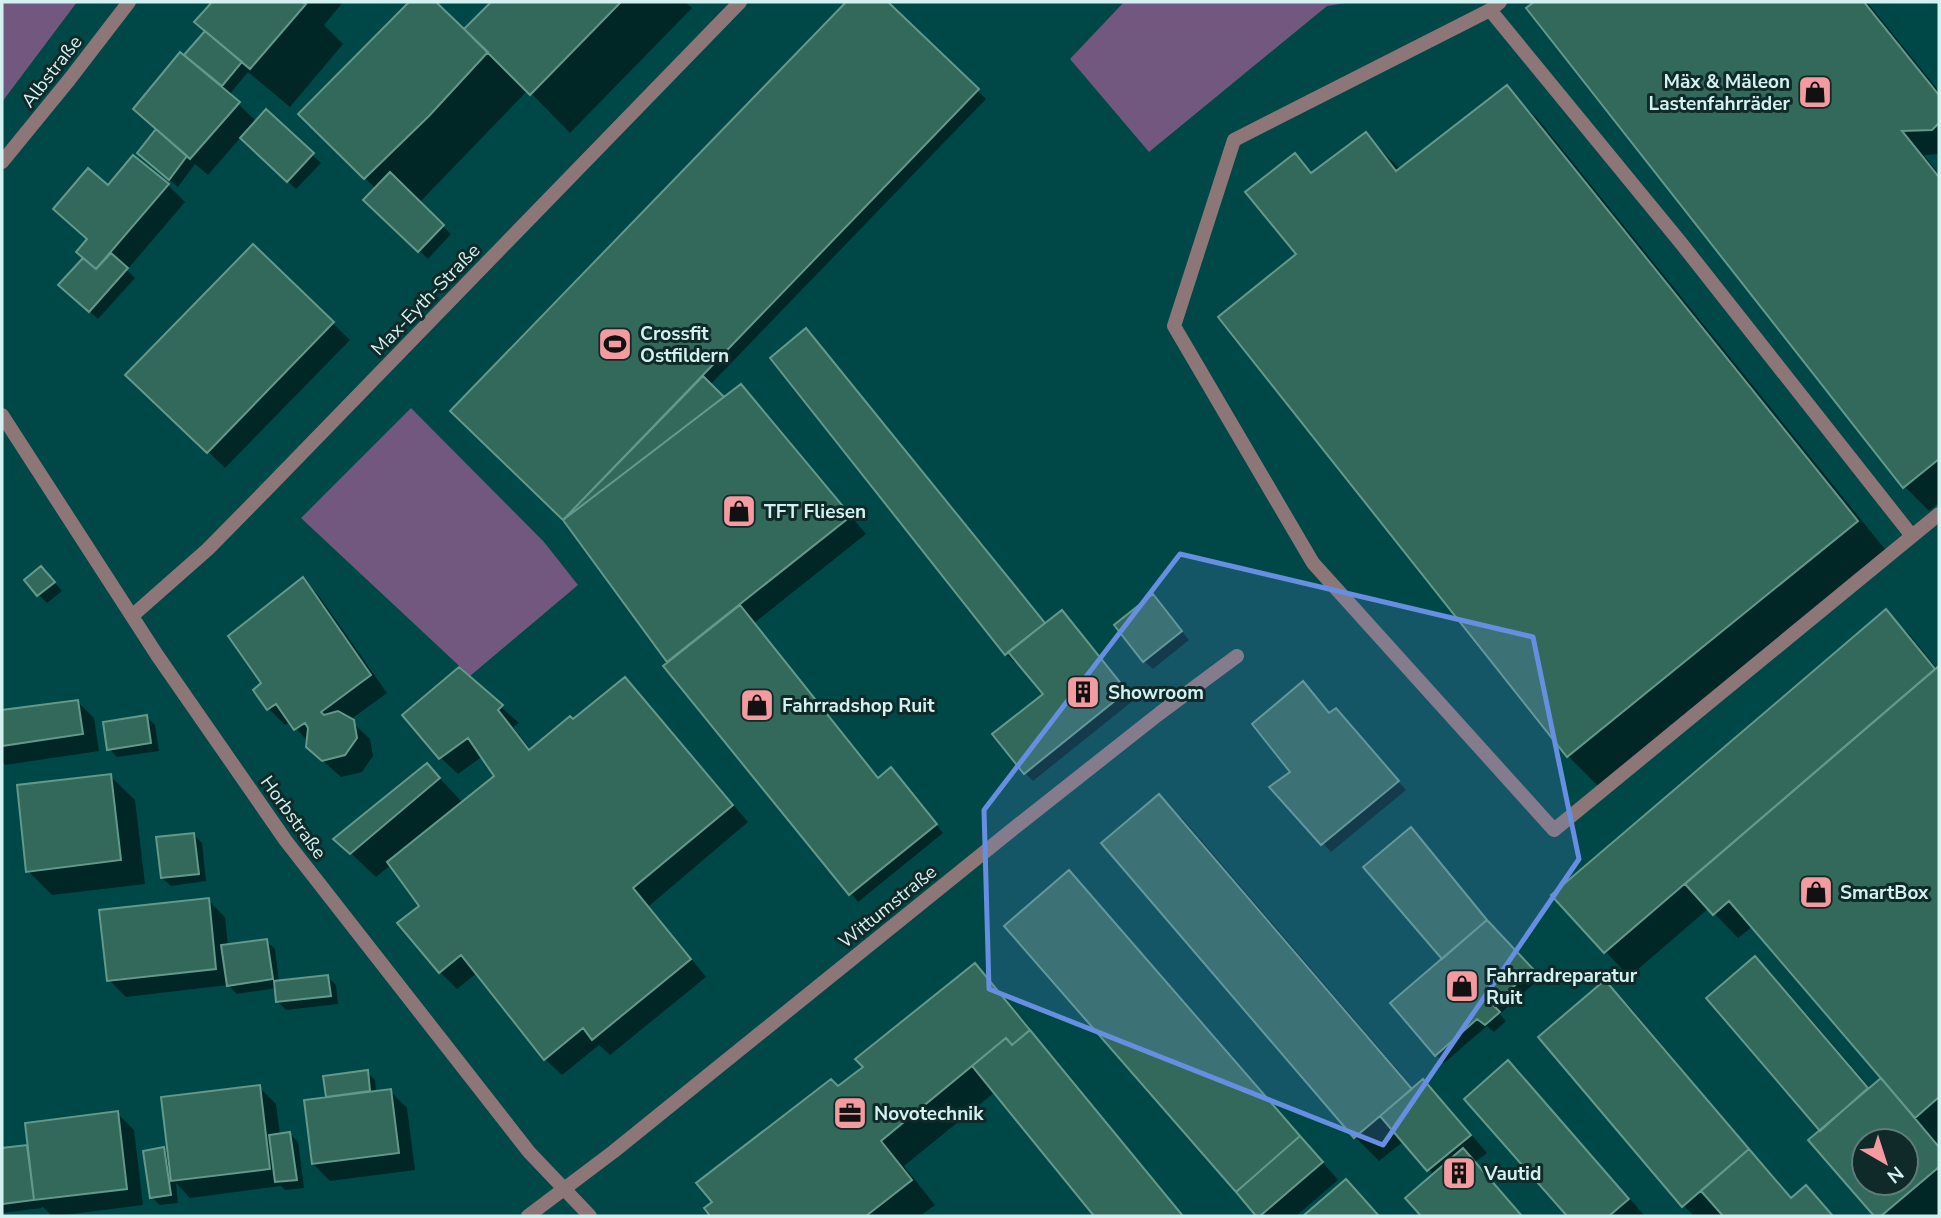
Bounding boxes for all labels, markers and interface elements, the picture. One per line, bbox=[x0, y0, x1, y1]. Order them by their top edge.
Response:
street label: Albstraße bbox=[15, 30, 88, 113]
place label: Mäx & Mäleon Lastenfahrräder bbox=[1648, 69, 1791, 117]
shop icon: Mäx & Mäleon Lastenfahrräder bbox=[1796, 73, 1834, 111]
street label: Max-Eyth-Straße bbox=[365, 238, 486, 361]
place label: Crossfit Ostfildern bbox=[640, 321, 729, 369]
sports icon: Crossfit Ostfildern bbox=[596, 325, 634, 363]
shop icon: TFT Fliesen bbox=[720, 492, 758, 530]
place label: TFT Fliesen bbox=[764, 499, 866, 525]
building icon: Showroom bbox=[1064, 673, 1102, 711]
place label: Showroom bbox=[1108, 680, 1204, 706]
shop icon: Fahrradshop Ruit bbox=[738, 686, 776, 724]
place label: Fahrradshop Ruit bbox=[782, 693, 935, 719]
street label: Horbstraße bbox=[254, 771, 332, 865]
street label: Wittumstraße bbox=[833, 859, 942, 955]
shop icon: SmartBox bbox=[1797, 873, 1835, 911]
place label: SmartBox bbox=[1840, 880, 1929, 906]
place label: Fahrradreparatur Ruit bbox=[1486, 963, 1638, 1011]
shop icon: Fahrradreparatur Ruit bbox=[1443, 967, 1481, 1005]
office icon: Novotechnik bbox=[831, 1094, 869, 1132]
place label: Novotechnik bbox=[874, 1101, 984, 1127]
north arrow bbox=[1850, 1127, 1920, 1197]
building icon: Vautid bbox=[1440, 1154, 1478, 1192]
text: N bbox=[1881, 1160, 1909, 1189]
place label: Vautid bbox=[1483, 1161, 1541, 1187]

